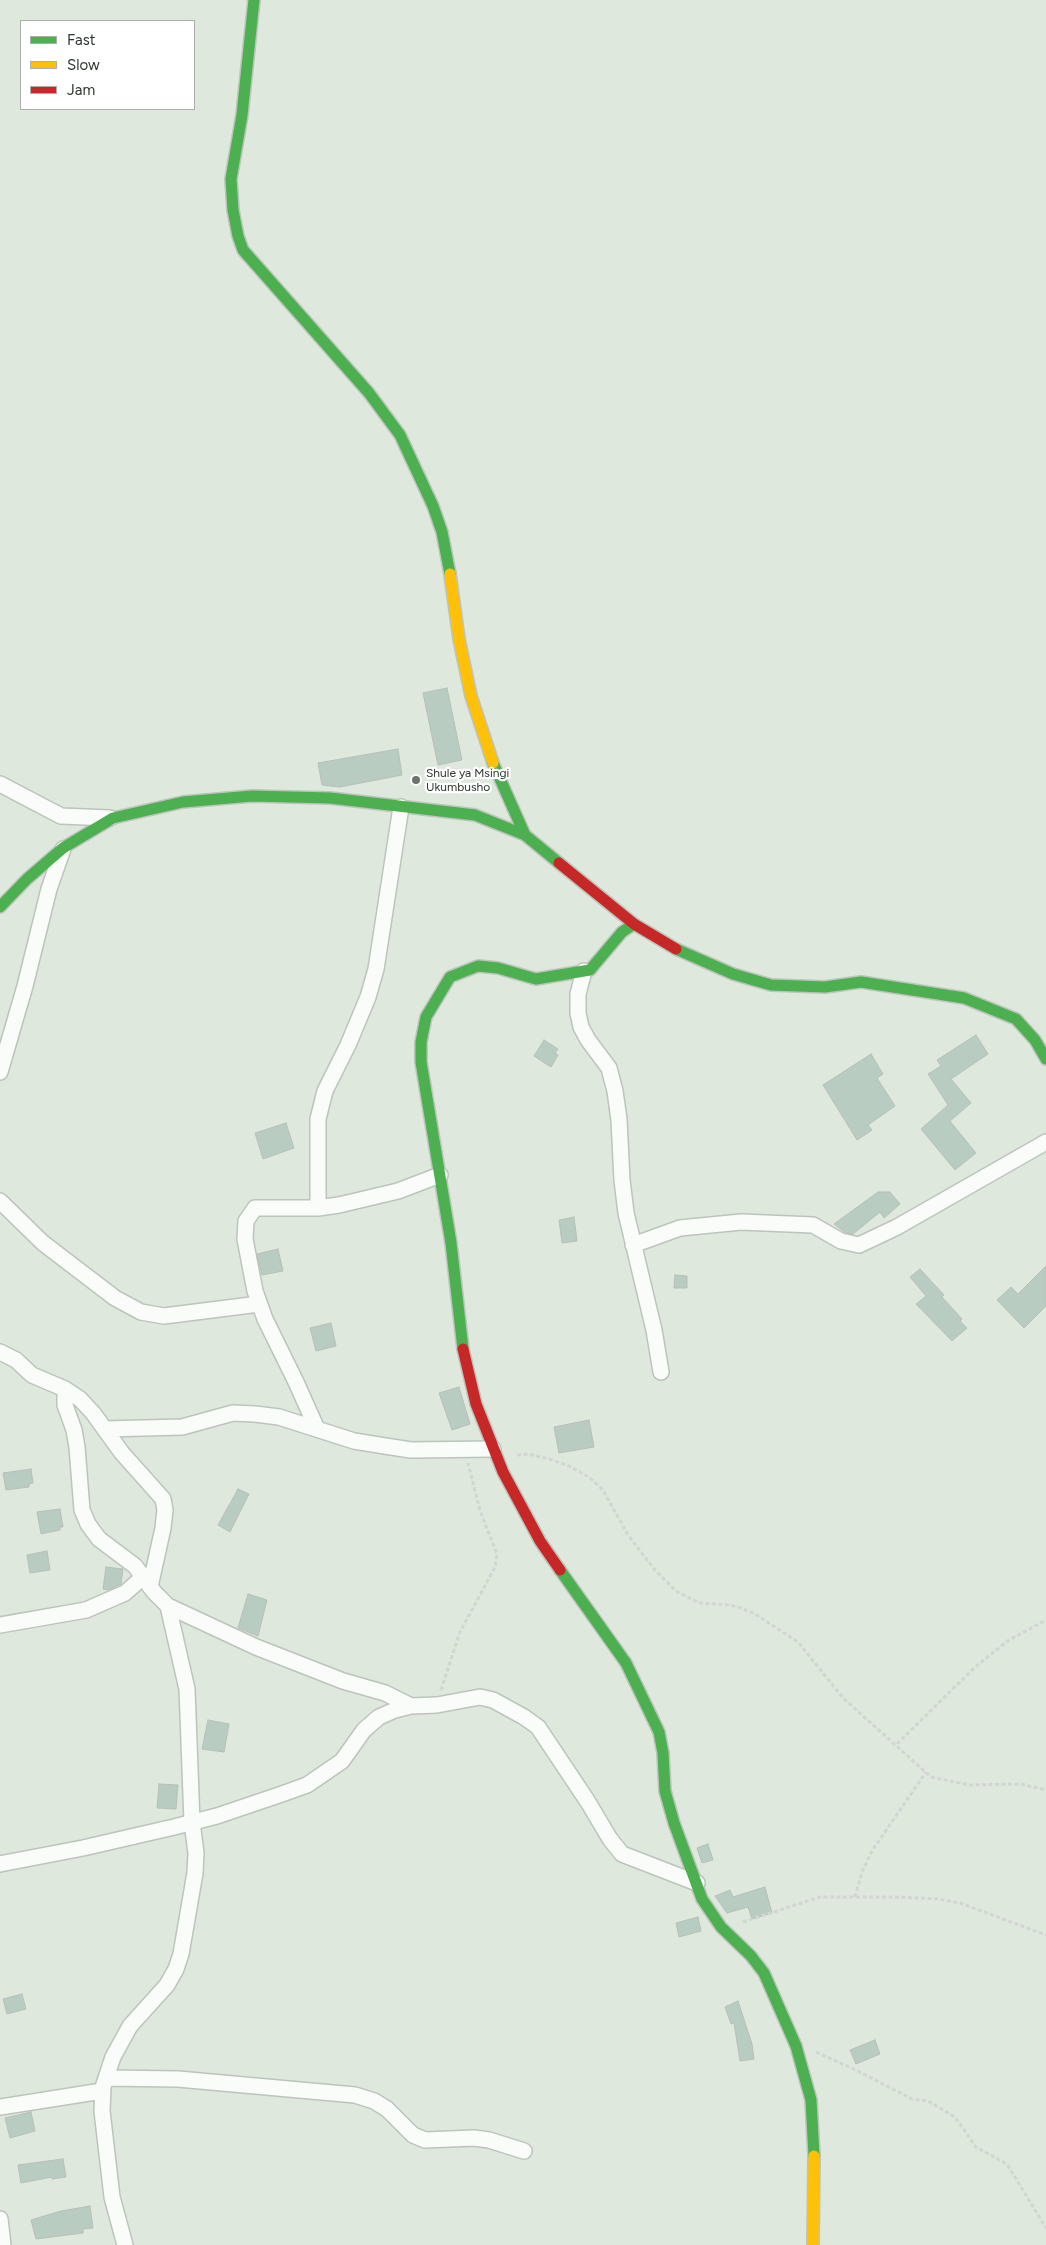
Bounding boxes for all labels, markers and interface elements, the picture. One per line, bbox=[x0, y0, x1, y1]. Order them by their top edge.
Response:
legend bbox=[20, 20, 195, 110]
text: Fast bbox=[67, 31, 95, 49]
text: Slow bbox=[67, 56, 100, 74]
text: Jam bbox=[67, 81, 95, 99]
place label: Shule ya Msingi Ukumbusho bbox=[426, 766, 509, 794]
marker: Shule ya Msingi Ukumbusho bbox=[410, 774, 422, 786]

